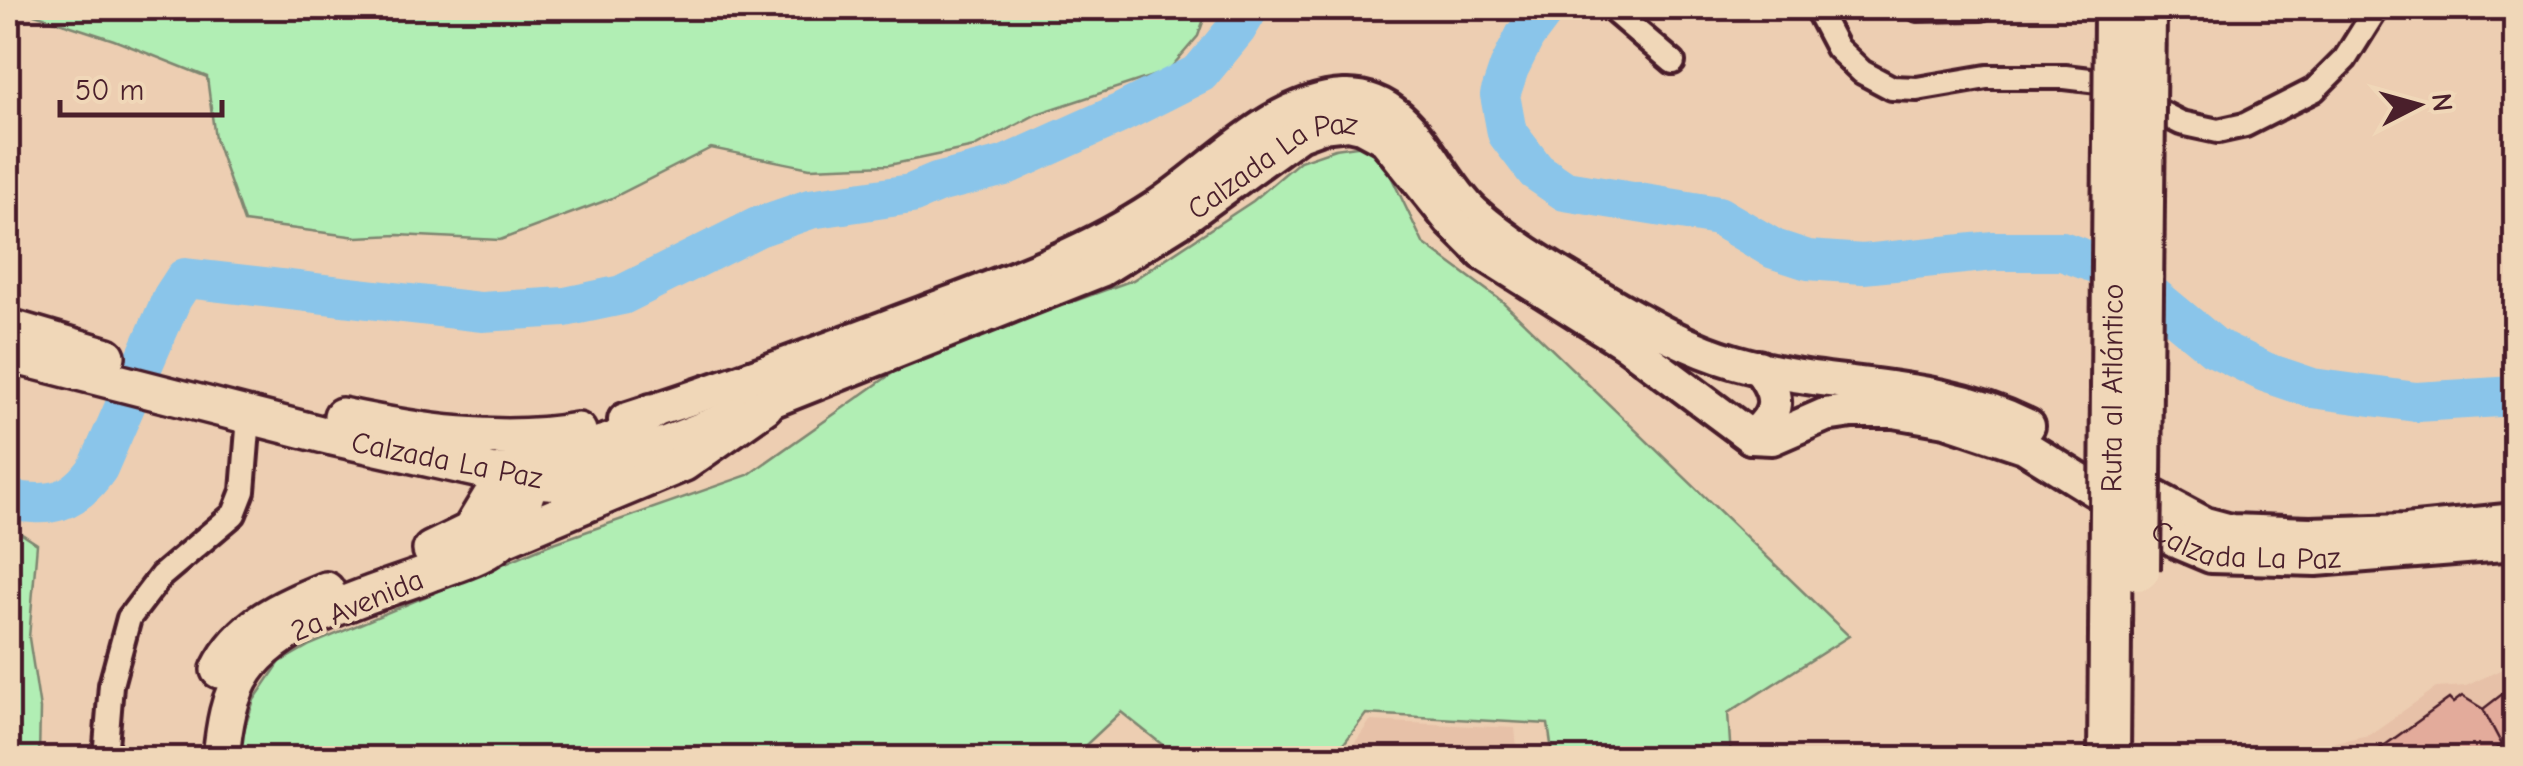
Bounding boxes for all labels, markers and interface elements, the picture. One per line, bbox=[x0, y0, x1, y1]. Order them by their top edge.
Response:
scale bar bbox=[60, 55, 222, 117]
north arrow bbox=[2368, 55, 2468, 155]
text: 50 m bbox=[75, 73, 144, 108]
text: N bbox=[2425, 92, 2459, 113]
street label: Calzada La Paz bbox=[1181, 106, 1361, 227]
street label: Ruta al Atlántico bbox=[2094, 283, 2131, 493]
street label: Calzada La Paz bbox=[348, 425, 545, 496]
street label: Calzada La Paz bbox=[2145, 512, 2342, 577]
street label: 2a Avenida bbox=[286, 562, 429, 649]

